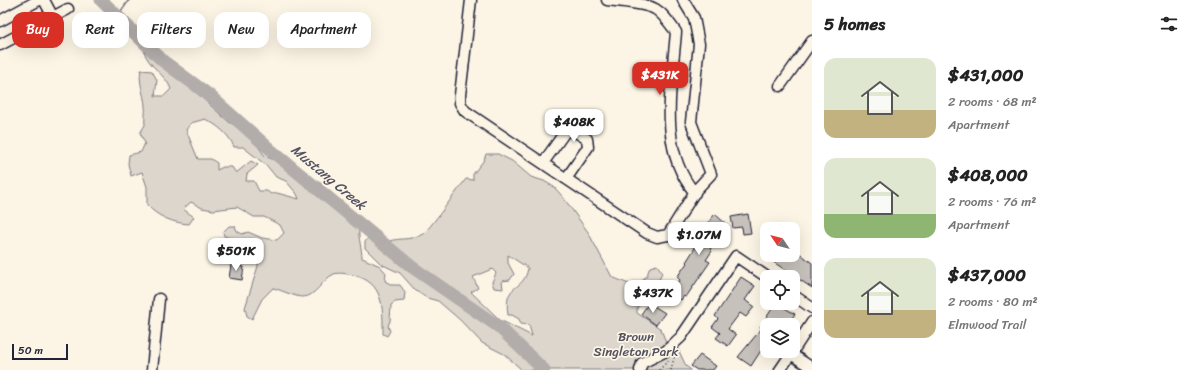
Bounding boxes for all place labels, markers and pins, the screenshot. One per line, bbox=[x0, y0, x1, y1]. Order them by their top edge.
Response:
pin: $431K bbox=[632, 62, 688, 96]
pin: $408K bbox=[546, 109, 602, 143]
pin: $1.07M bbox=[666, 222, 732, 256]
pin: $501K bbox=[208, 238, 264, 272]
pin: $437K bbox=[625, 280, 681, 314]

